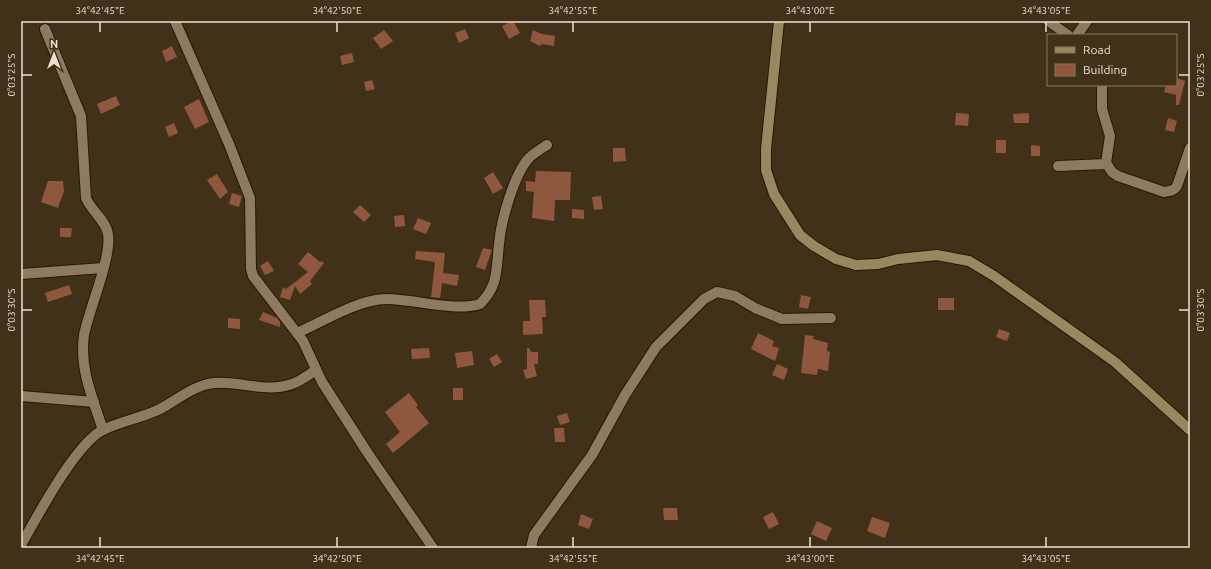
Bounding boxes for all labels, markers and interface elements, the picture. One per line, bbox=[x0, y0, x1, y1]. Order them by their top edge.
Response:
text: 34°42'45"E bbox=[75, 5, 125, 16]
text: 34°42'50"E bbox=[312, 5, 362, 16]
text: 34°42'55"E bbox=[548, 5, 598, 16]
text: 34°43'00"E bbox=[785, 5, 835, 16]
text: 34°43'05"E bbox=[1021, 5, 1071, 16]
north arrow bbox=[34, 34, 74, 74]
legend bbox=[1047, 34, 1177, 86]
text: N bbox=[50, 38, 58, 50]
text: Road bbox=[1083, 43, 1111, 56]
text: 0°03'25"S bbox=[6, 53, 17, 97]
text: 0°03'25"S bbox=[1195, 53, 1206, 97]
text: Building bbox=[1083, 63, 1127, 76]
text: 0°03'30"S bbox=[6, 288, 17, 332]
text: 0°03'30"S bbox=[1195, 288, 1206, 332]
text: 34°42'45"E bbox=[75, 553, 125, 564]
text: 34°42'50"E bbox=[312, 553, 362, 564]
text: 34°42'55"E bbox=[548, 553, 598, 564]
text: 34°43'00"E bbox=[785, 553, 835, 564]
text: 34°43'05"E bbox=[1021, 553, 1071, 564]

